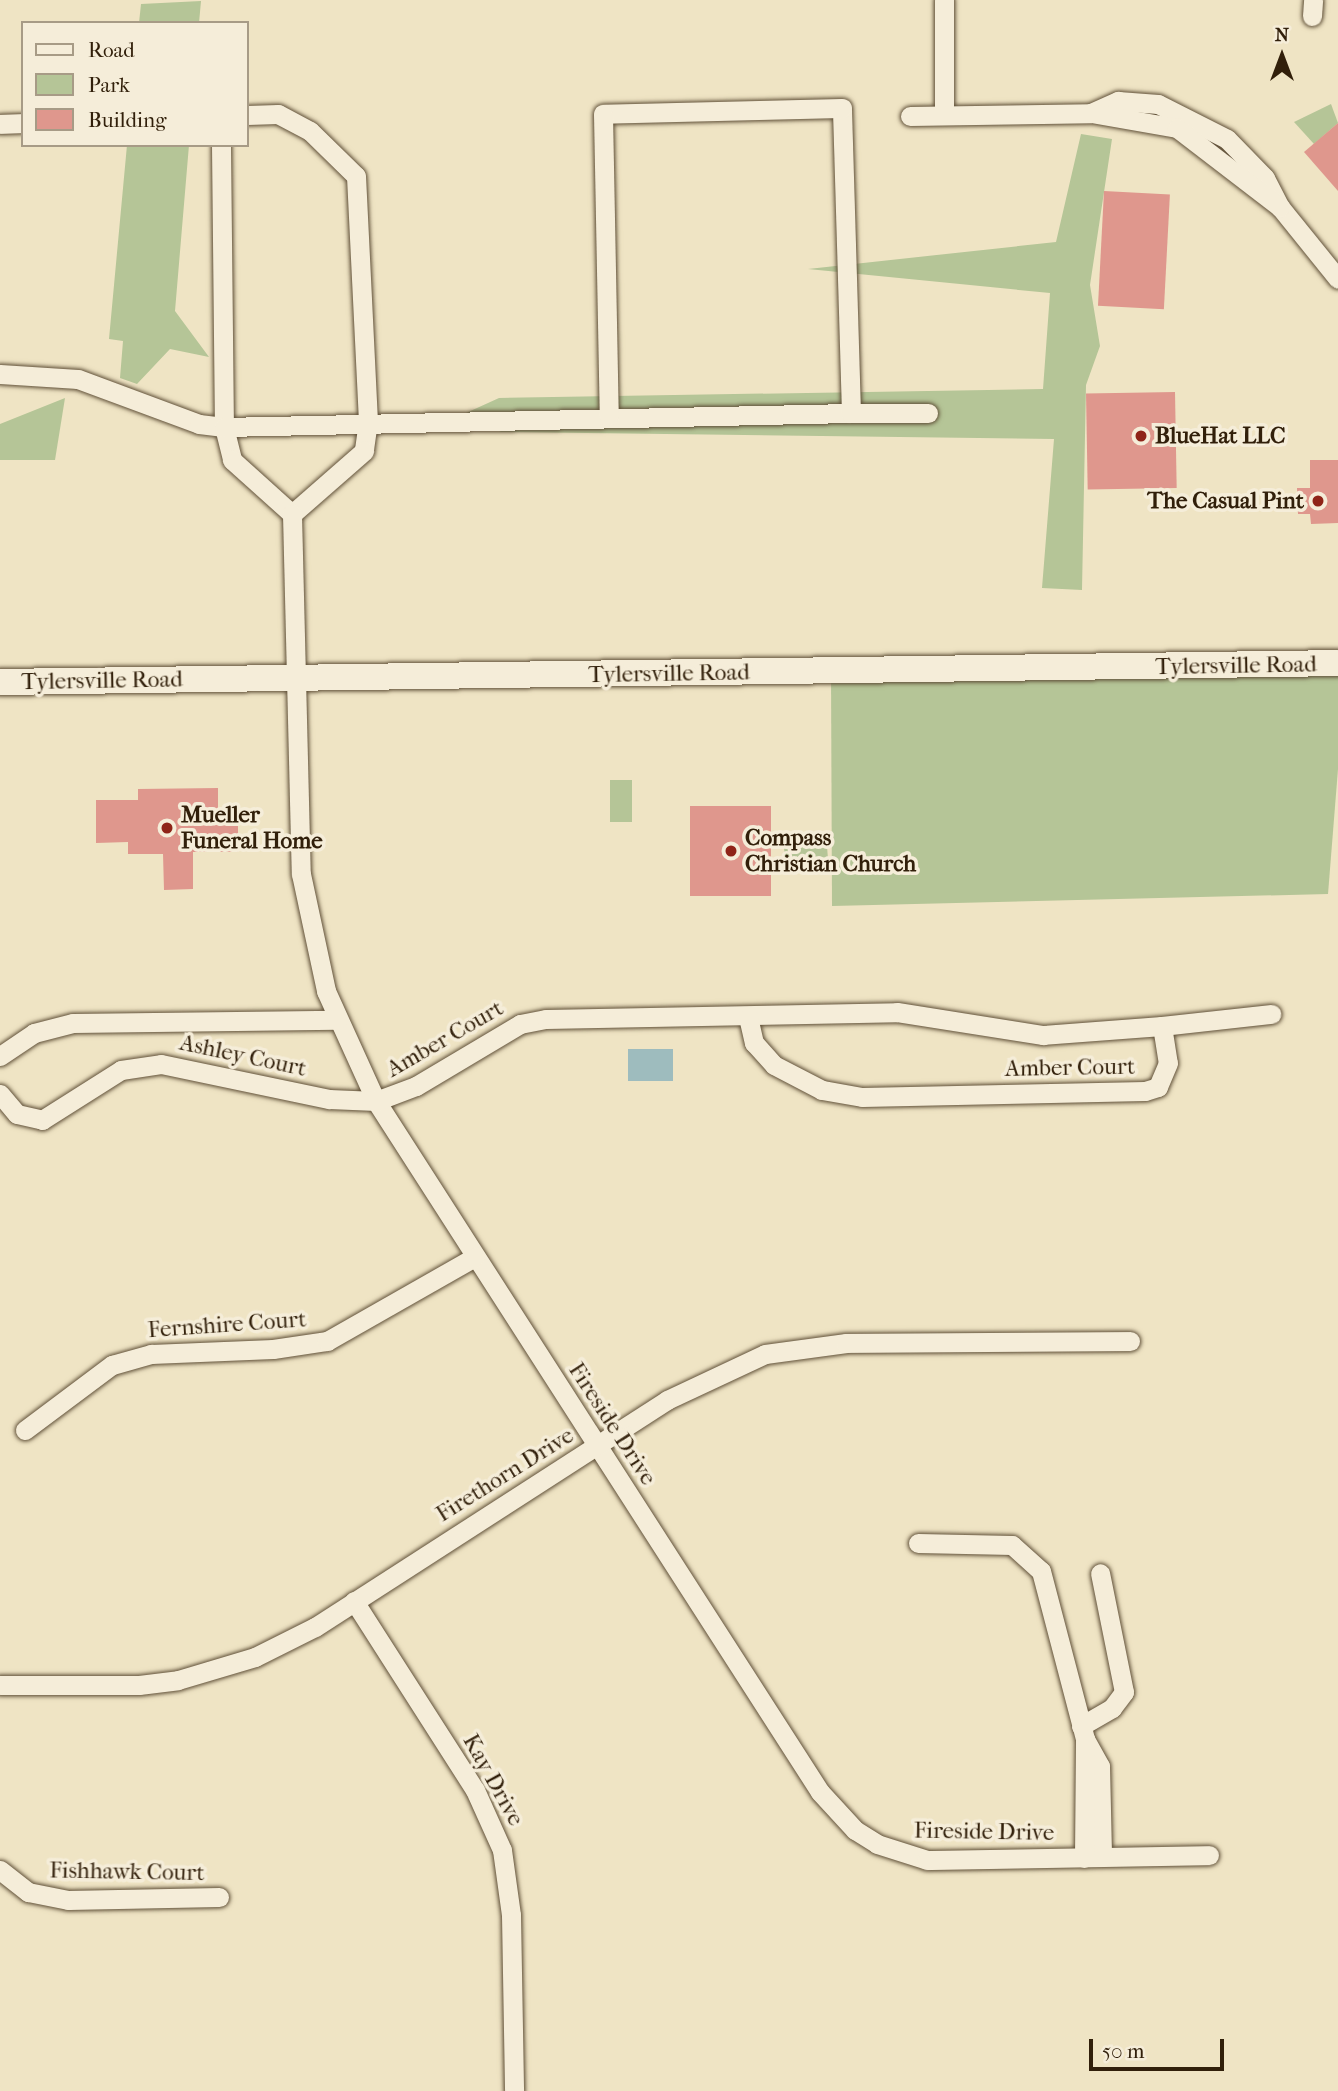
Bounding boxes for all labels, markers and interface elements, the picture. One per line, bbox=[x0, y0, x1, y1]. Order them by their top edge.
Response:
legend bbox=[21, 21, 248, 147]
north arrow bbox=[1247, 21, 1317, 91]
text: N bbox=[1275, 24, 1289, 46]
text: Road bbox=[88, 38, 135, 62]
text: Park bbox=[88, 73, 130, 97]
text: Building bbox=[88, 108, 166, 132]
place label: BlueHat LLC bbox=[1155, 422, 1285, 450]
marker: BlueHat LLC bbox=[1133, 428, 1149, 444]
place label: The Casual Pint bbox=[1147, 487, 1304, 515]
marker: The Casual Pint bbox=[1310, 493, 1326, 509]
street label: Tylersville Road bbox=[1155, 651, 1317, 681]
street label: Tylersville Road bbox=[588, 659, 750, 689]
street label: Tylersville Road bbox=[21, 666, 183, 696]
place label: Mueller Funeral Home bbox=[181, 801, 323, 855]
marker: Mueller Funeral Home bbox=[159, 820, 175, 836]
place label: Compass Christian Church bbox=[745, 824, 916, 878]
marker: Compass Christian Church bbox=[723, 843, 739, 859]
street label: Amber Court bbox=[382, 995, 508, 1083]
street label: Ashley Court bbox=[177, 1029, 309, 1083]
street label: Amber Court bbox=[1005, 1053, 1135, 1083]
street label: Fernshire Court bbox=[147, 1306, 307, 1344]
street label: Fireside Drive bbox=[562, 1358, 662, 1490]
street label: Firethorn Drive bbox=[431, 1422, 579, 1528]
street label: Kay Drive bbox=[457, 1729, 529, 1831]
street label: Fireside Drive bbox=[914, 1817, 1054, 1847]
street label: Fishhawk Court bbox=[49, 1857, 205, 1887]
scale bar bbox=[1093, 2024, 1228, 2068]
text: 50 m bbox=[1102, 2039, 1145, 2063]

